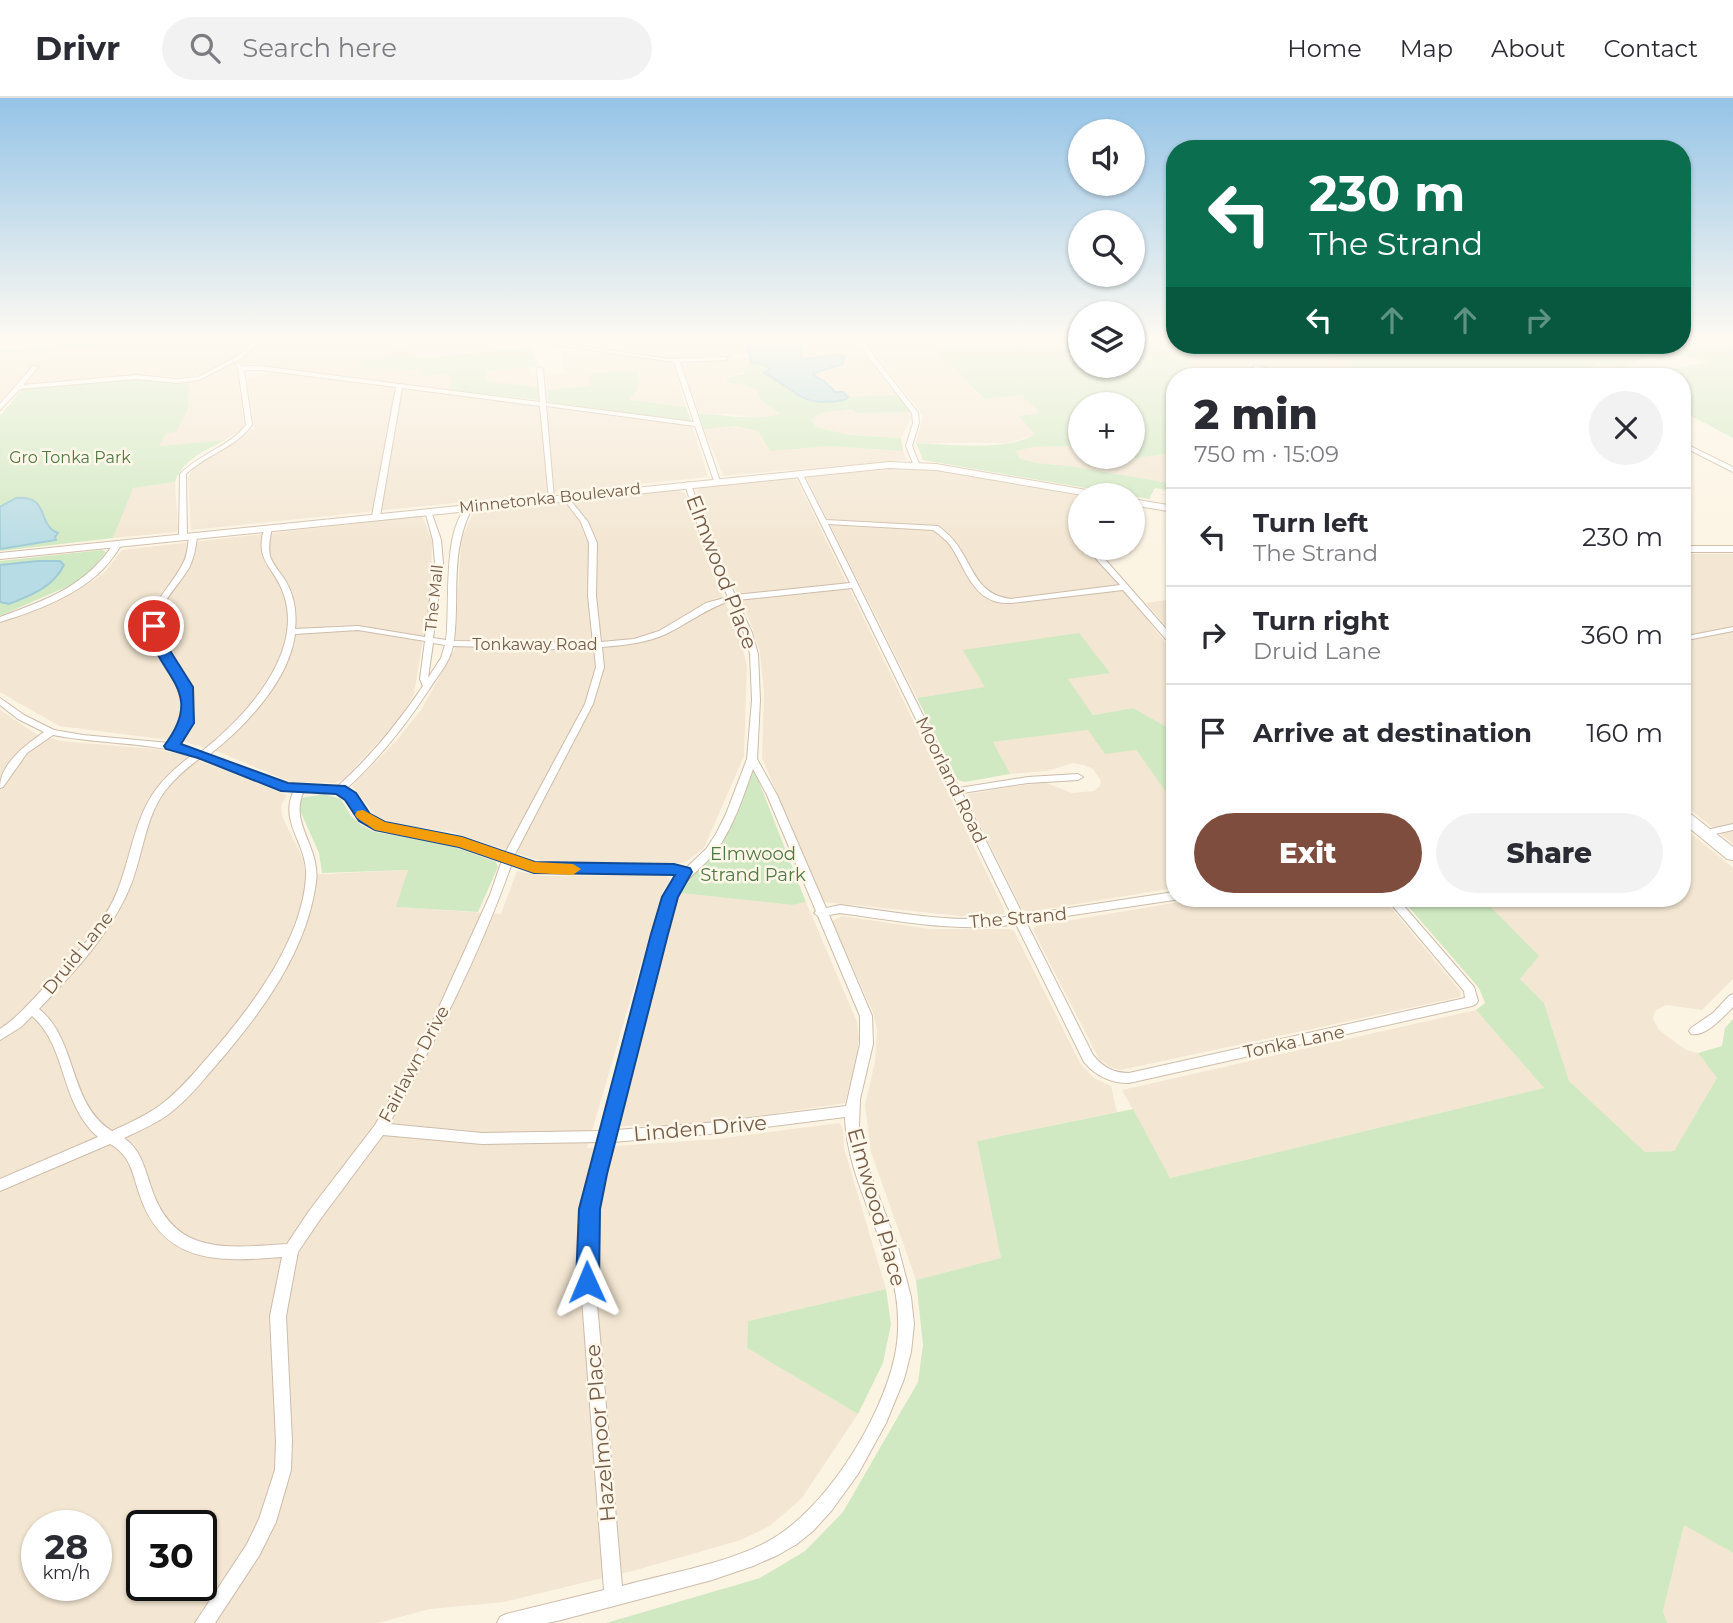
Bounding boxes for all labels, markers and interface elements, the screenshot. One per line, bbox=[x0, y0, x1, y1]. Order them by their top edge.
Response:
search box bbox=[162, 17, 652, 80]
text: Drivr bbox=[35, 28, 120, 68]
icon: search bbox=[186, 29, 224, 67]
text: Search here bbox=[242, 32, 397, 64]
text: Home bbox=[1287, 34, 1362, 63]
text: Map bbox=[1400, 34, 1453, 63]
text: About bbox=[1491, 34, 1565, 63]
text: Contact bbox=[1603, 34, 1698, 63]
map controls bbox=[1068, 119, 1145, 560]
button: sound bbox=[1068, 119, 1145, 196]
text: 230 m bbox=[1309, 164, 1465, 223]
icon: left bbox=[1194, 168, 1285, 259]
button: search bbox=[1068, 210, 1145, 287]
text: The Strand bbox=[1309, 224, 1483, 263]
button: layers bbox=[1068, 301, 1145, 378]
icon: left bbox=[1300, 301, 1338, 339]
icon: ahead bbox=[1373, 301, 1411, 339]
icon: ahead bbox=[1446, 301, 1484, 339]
icon: right bbox=[1519, 301, 1557, 339]
text: 2 min bbox=[1194, 388, 1318, 440]
button: close bbox=[1589, 391, 1663, 465]
button: + bbox=[1068, 392, 1145, 469]
text: 750 m · 15:09 bbox=[1194, 440, 1339, 468]
park label: Gro Tonka Park bbox=[9, 448, 131, 467]
street label: Minnetonka Boulevard bbox=[458, 479, 642, 517]
button: − bbox=[1068, 483, 1145, 560]
street label: Elmwood Place bbox=[681, 491, 763, 653]
text: Turn left bbox=[1253, 507, 1369, 539]
icon: left bbox=[1194, 518, 1232, 556]
text: 230 m bbox=[1582, 521, 1663, 553]
text: The Strand bbox=[1253, 539, 1378, 567]
street label: The Mall bbox=[421, 564, 447, 632]
pin bbox=[124, 596, 184, 656]
text: Turn right bbox=[1253, 605, 1389, 637]
icon: arrive bbox=[135, 607, 173, 645]
icon: right bbox=[1194, 616, 1232, 654]
text: 360 m bbox=[1581, 619, 1663, 651]
street label: Tonkaway Road bbox=[472, 635, 598, 654]
text: Druid Lane bbox=[1253, 637, 1381, 665]
street label: Moorland Road bbox=[911, 713, 991, 847]
icon: arrive bbox=[1194, 714, 1232, 752]
text: Arrive at destination bbox=[1253, 717, 1532, 749]
text: 160 m bbox=[1586, 717, 1663, 749]
button: Exit bbox=[1194, 813, 1422, 893]
button: Share bbox=[1436, 813, 1663, 893]
park label: Elmwood Strand Park bbox=[700, 843, 806, 886]
street label: The Strand bbox=[968, 903, 1068, 933]
street label: Druid Lane bbox=[38, 907, 118, 999]
street label: Fairlawn Drive bbox=[374, 1002, 454, 1126]
street label: Tonka Lane bbox=[1241, 1021, 1347, 1063]
street label: Linden Drive bbox=[632, 1110, 768, 1146]
street label: Elmwood Place bbox=[842, 1125, 912, 1289]
position arrow bbox=[550, 1245, 624, 1319]
street label: Hazelmoor Place bbox=[580, 1343, 620, 1523]
speed limit sign: 30 bbox=[126, 1510, 217, 1601]
text: 28 bbox=[45, 1525, 88, 1568]
text: km/h bbox=[42, 1562, 91, 1584]

